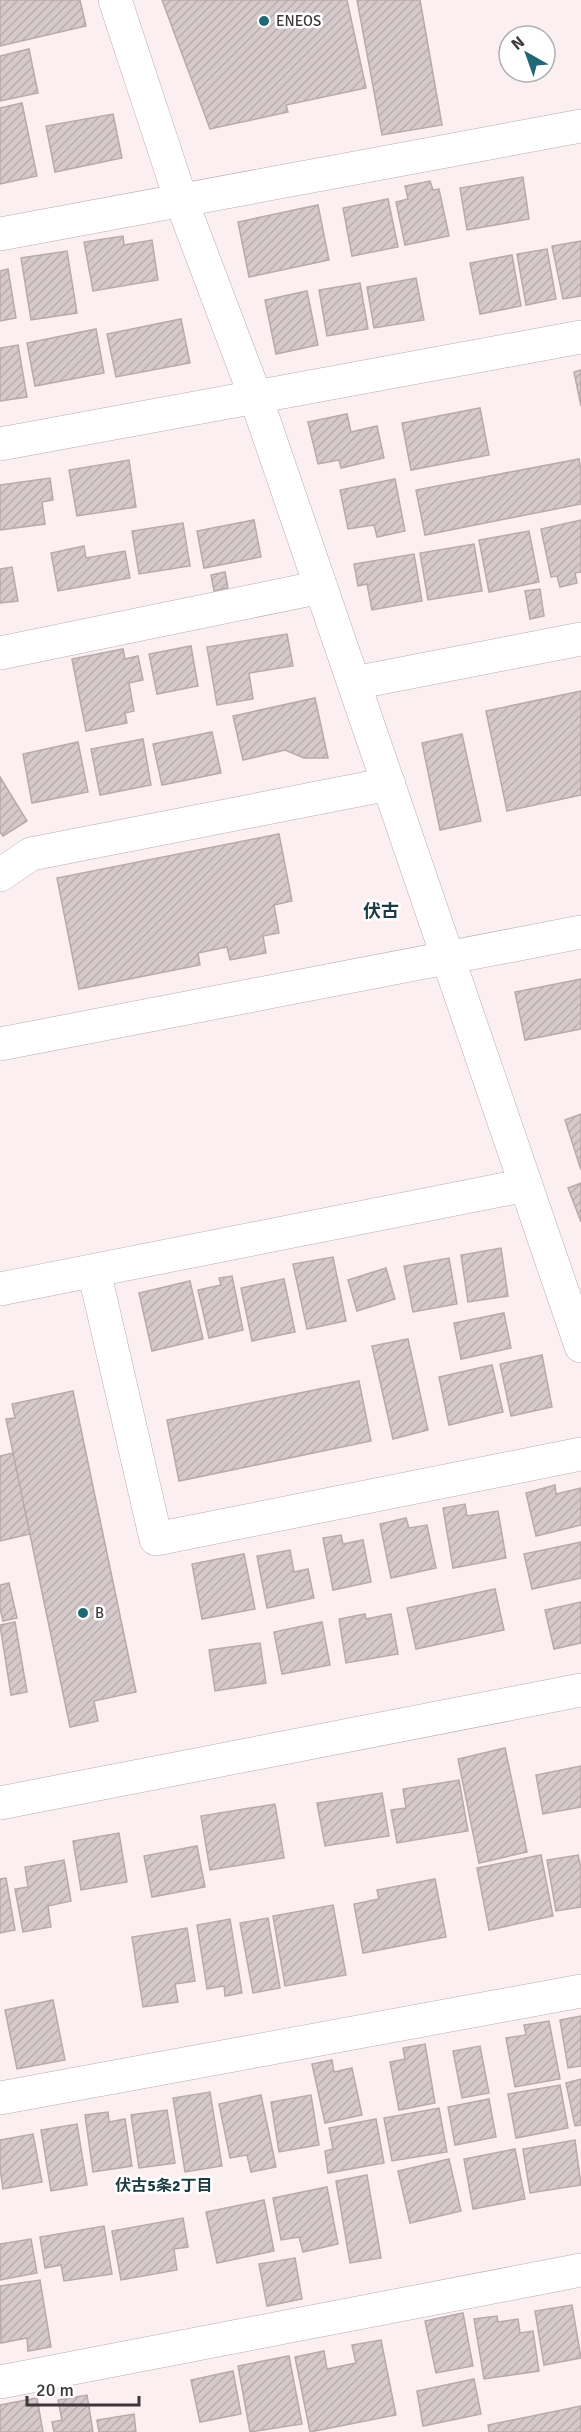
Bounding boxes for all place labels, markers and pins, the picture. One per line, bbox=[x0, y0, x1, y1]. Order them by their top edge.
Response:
place label: ENEOS bbox=[276, 12, 321, 30]
marker: ENEOS bbox=[257, 14, 271, 28]
place label: B bbox=[95, 1604, 104, 1622]
marker: B bbox=[76, 1606, 90, 1620]

